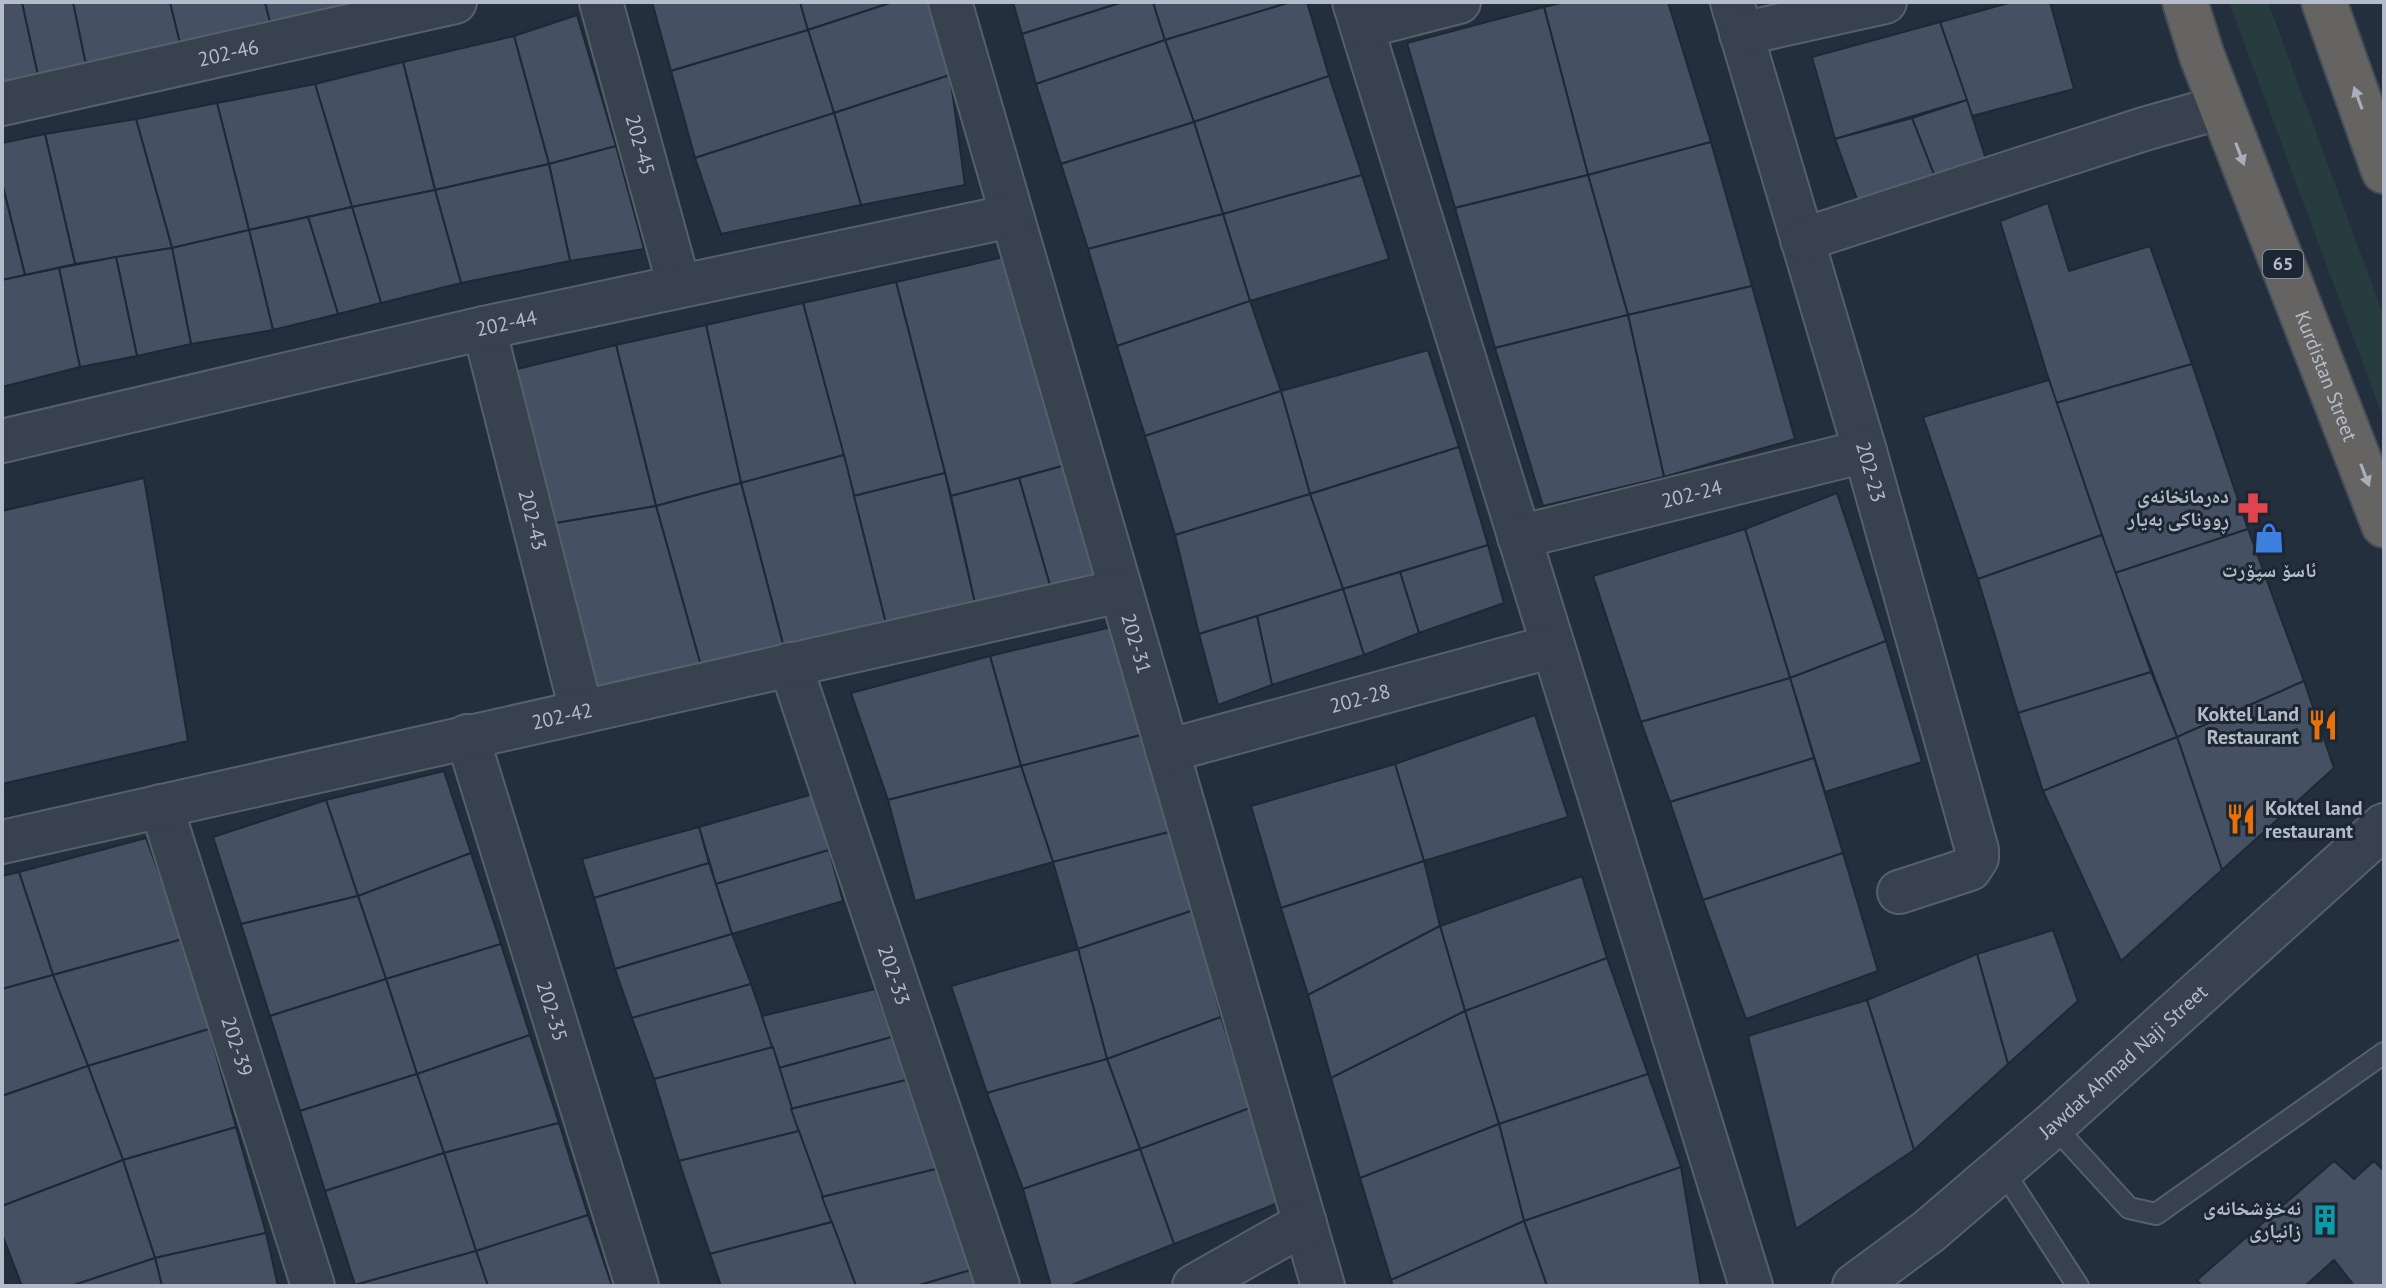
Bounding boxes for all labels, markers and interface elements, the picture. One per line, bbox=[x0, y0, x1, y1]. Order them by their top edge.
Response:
street label: 202-46 bbox=[195, 34, 261, 73]
one-way arrow bbox=[2351, 86, 2363, 110]
street label: 202-45 bbox=[619, 112, 661, 178]
one-way arrow bbox=[2234, 142, 2247, 166]
road number: 65 bbox=[2263, 250, 2303, 278]
street label: 202-44 bbox=[473, 304, 539, 342]
street label: Kurdistan Street bbox=[2289, 307, 2363, 445]
street label: 202-23 bbox=[1850, 439, 1892, 505]
one-way arrow bbox=[2359, 463, 2372, 487]
street label: 202-24 bbox=[1659, 474, 1725, 514]
place label: دەرمانخانەی ڕووناکی بەیار bbox=[2127, 483, 2229, 534]
street label: 202-43 bbox=[513, 487, 553, 553]
pharmacy icon: دەرمانخانەی ڕووناکی بەیار bbox=[2236, 491, 2270, 525]
shop icon: ئاسۆ سپۆرت bbox=[2252, 521, 2286, 555]
place label: ئاسۆ سپۆرت bbox=[2222, 557, 2316, 583]
street label: 202-31 bbox=[1115, 610, 1157, 677]
street label: 202-28 bbox=[1327, 678, 1393, 719]
street label: 202-42 bbox=[529, 697, 595, 736]
place label: Koktel Land Restaurant bbox=[2197, 701, 2299, 750]
restaurant icon: Koktel Land Restaurant bbox=[2306, 708, 2340, 742]
place label: Koktel land restaurant bbox=[2265, 795, 2362, 844]
restaurant icon: Koktel land restaurant bbox=[2224, 802, 2258, 836]
street label: 202-33 bbox=[872, 942, 916, 1008]
street label: 202-35 bbox=[531, 978, 574, 1044]
street label: Jawdat Ahmad Naji Street bbox=[2033, 979, 2213, 1145]
street label: 202-39 bbox=[215, 1013, 259, 1080]
place label: نەخۆشخانەی زانیاری bbox=[2203, 1195, 2301, 1244]
building icon: نەخۆشخانەی زانیاری bbox=[2308, 1203, 2342, 1237]

